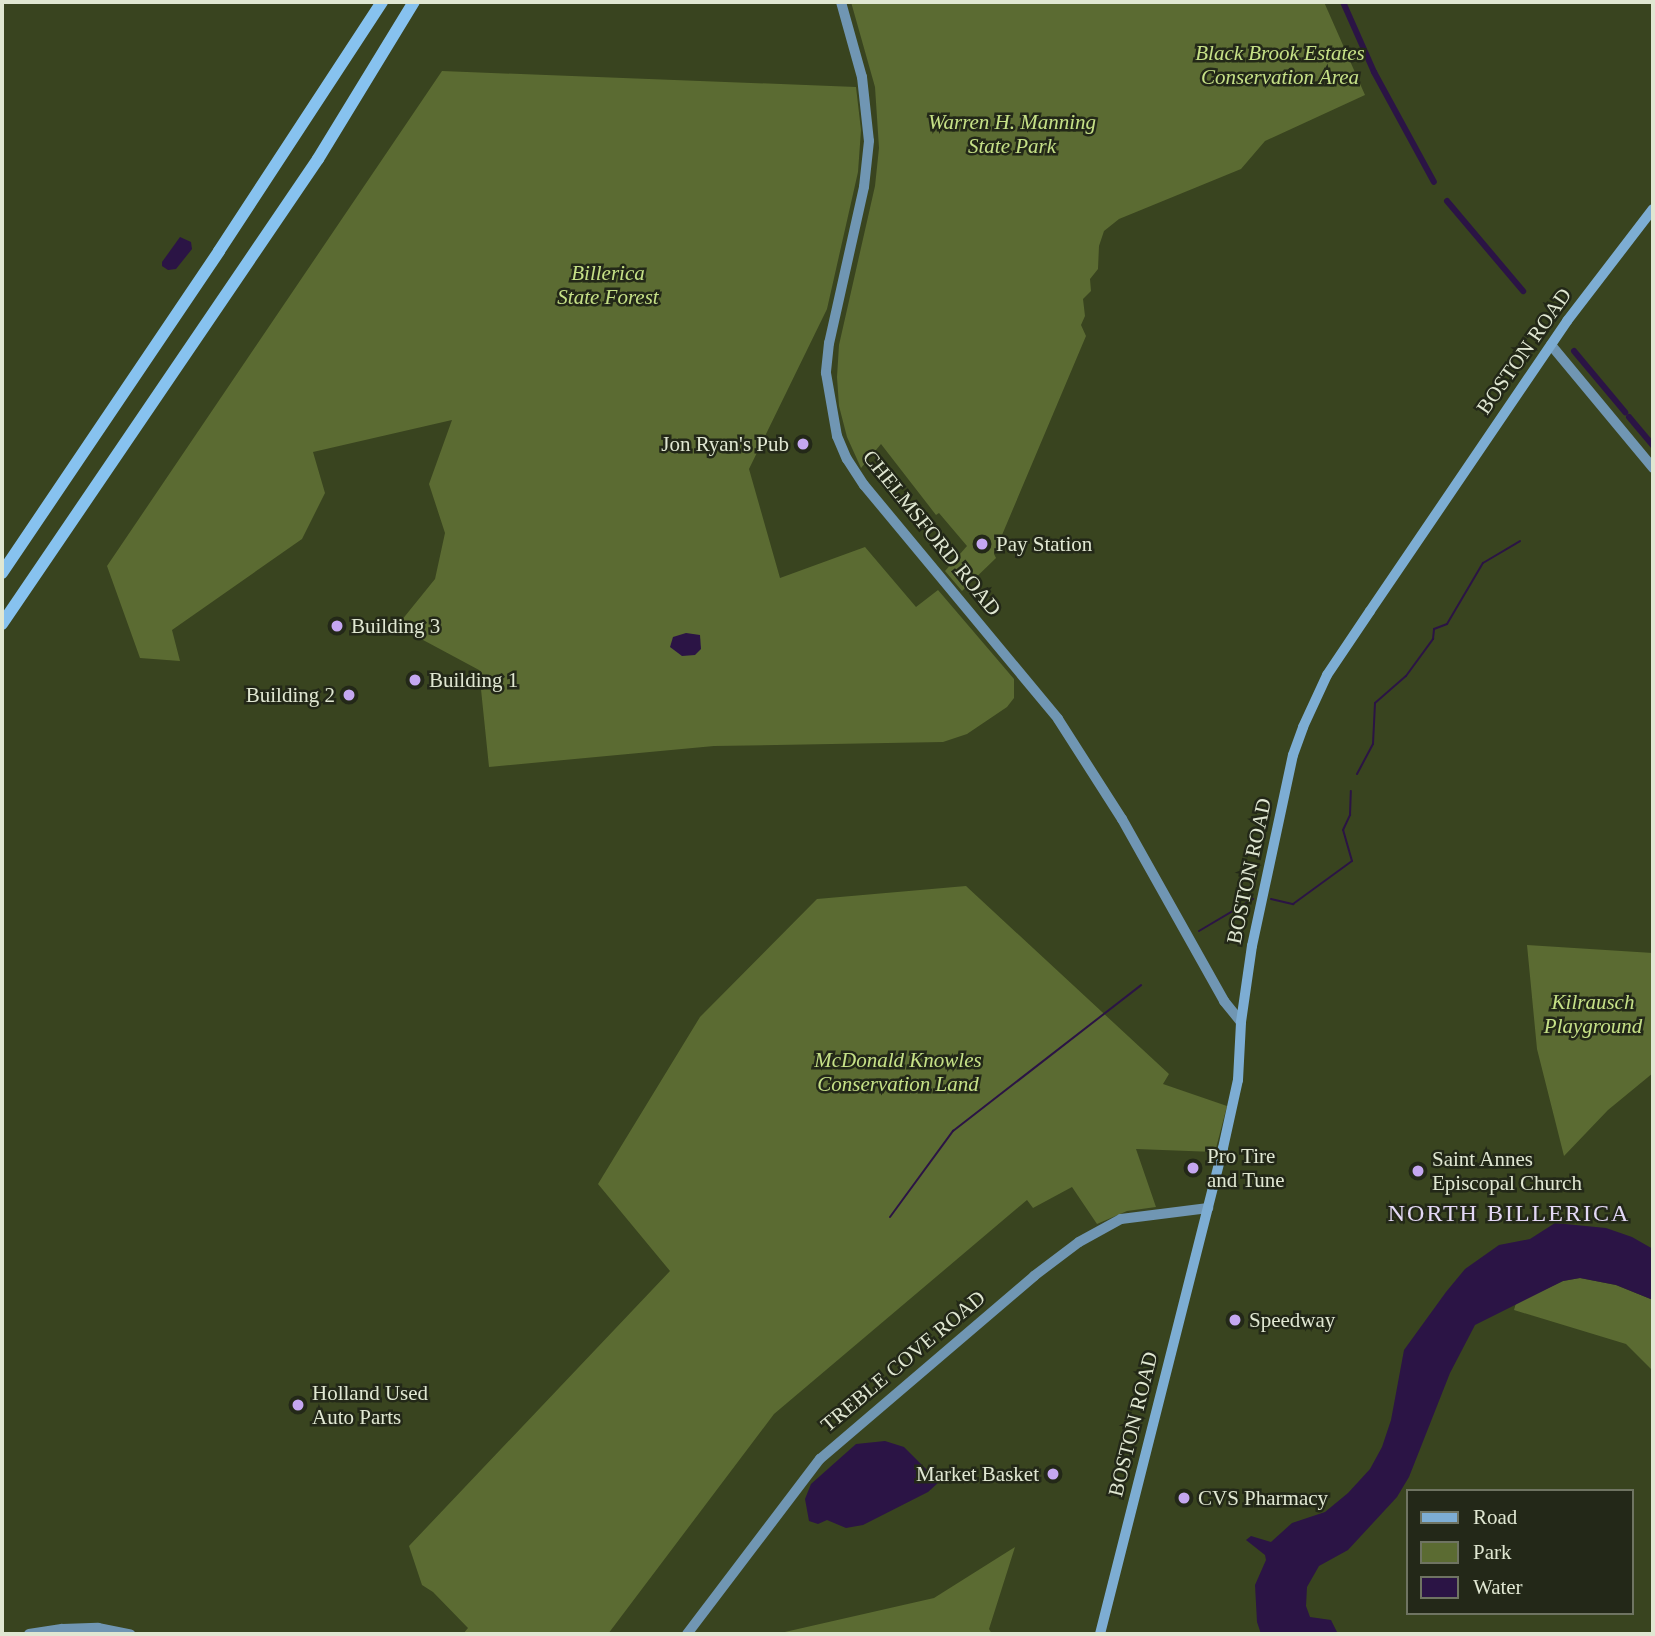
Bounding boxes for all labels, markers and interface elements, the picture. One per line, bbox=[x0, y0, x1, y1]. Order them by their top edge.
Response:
park label: Black Brook Estates Conservation Area bbox=[1195, 40, 1365, 90]
park label: Warren H. Manning State Park bbox=[928, 109, 1096, 159]
park label: Billerica State Forest bbox=[557, 260, 659, 310]
street label: BOSTON ROAD bbox=[1471, 283, 1577, 419]
place label: Jon Ryan's Pub bbox=[661, 431, 789, 457]
marker: Jon Ryan's Pub bbox=[795, 436, 811, 452]
street label: CHELMSFORD ROAD bbox=[857, 445, 1007, 621]
place label: Pay Station bbox=[996, 531, 1092, 557]
marker: Pay Station bbox=[974, 536, 990, 552]
place label: Building 3 bbox=[351, 613, 440, 639]
marker: Building 3 bbox=[329, 618, 345, 634]
place label: Building 1 bbox=[429, 667, 518, 693]
marker: Building 1 bbox=[407, 672, 423, 688]
place label: Building 2 bbox=[246, 682, 335, 708]
marker: Building 2 bbox=[341, 687, 357, 703]
street label: BOSTON ROAD bbox=[1221, 796, 1277, 946]
park label: Kilrausch Playground bbox=[1544, 989, 1642, 1039]
park label: McDonald Knowles Conservation Land bbox=[814, 1047, 982, 1097]
place label: Pro Tire and Tune bbox=[1207, 1143, 1285, 1193]
place label: Saint Annes Episcopal Church bbox=[1432, 1146, 1582, 1196]
marker: Pro Tire and Tune bbox=[1185, 1160, 1201, 1176]
marker: Saint Annes Episcopal Church bbox=[1410, 1163, 1426, 1179]
district label: NORTH BILLERICA bbox=[1390, 1200, 1628, 1228]
street label: TREBLE COVE ROAD bbox=[816, 1285, 990, 1437]
place label: Speedway bbox=[1249, 1307, 1335, 1333]
marker: Speedway bbox=[1227, 1312, 1243, 1328]
street label: BOSTON ROAD bbox=[1103, 1349, 1163, 1499]
place label: Holland Used Auto Parts bbox=[312, 1380, 428, 1430]
marker: Holland Used Auto Parts bbox=[290, 1397, 306, 1413]
place label: Market Basket bbox=[916, 1461, 1039, 1487]
marker: Market Basket bbox=[1045, 1466, 1061, 1482]
place label: CVS Pharmacy bbox=[1198, 1485, 1328, 1511]
legend bbox=[1406, 1489, 1634, 1615]
marker: CVS Pharmacy bbox=[1176, 1490, 1192, 1506]
text: Road bbox=[1473, 1505, 1517, 1529]
text: Park bbox=[1473, 1540, 1512, 1564]
text: Water bbox=[1473, 1575, 1523, 1599]

